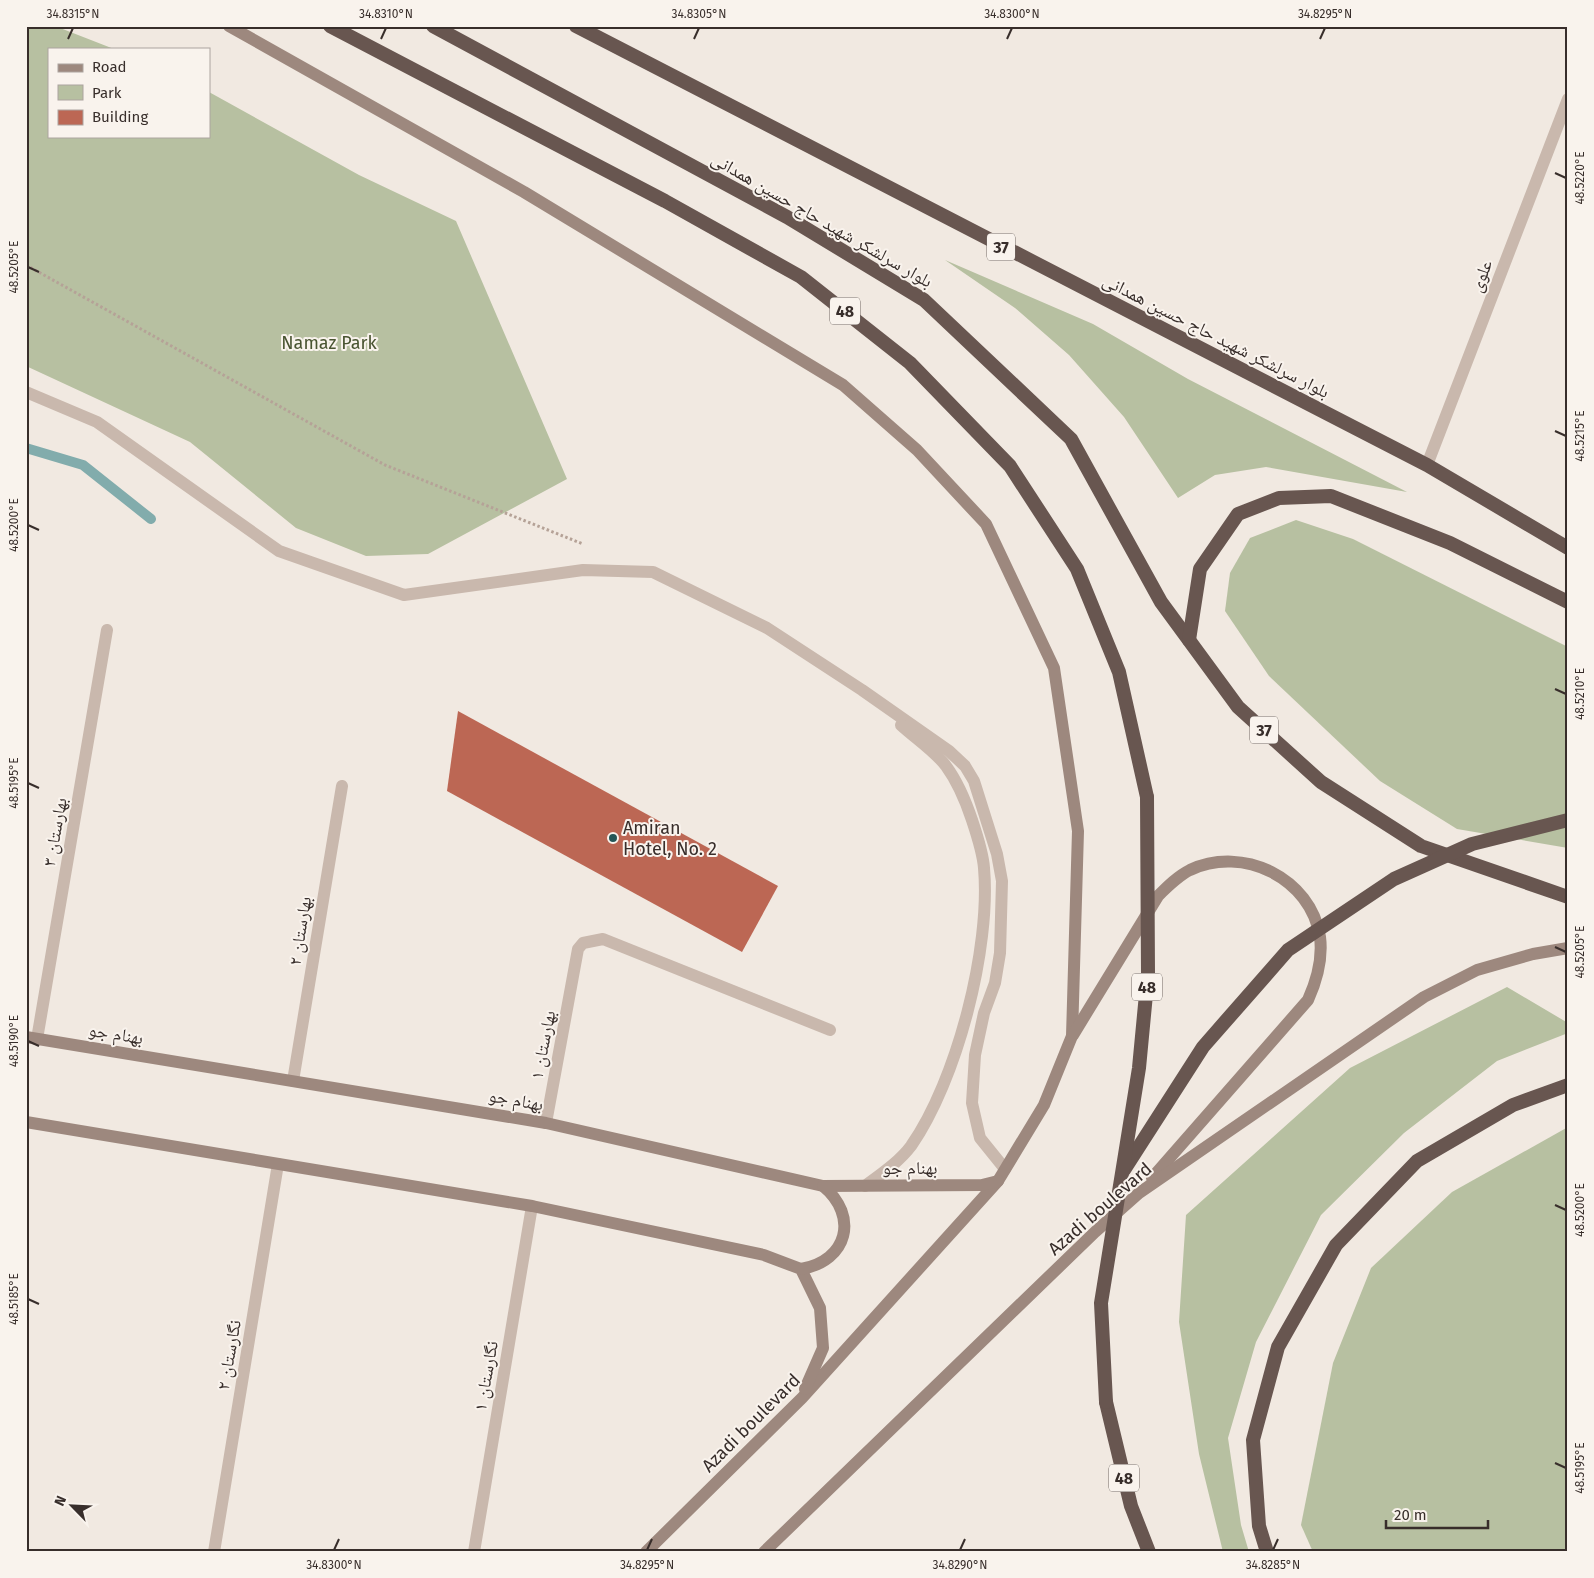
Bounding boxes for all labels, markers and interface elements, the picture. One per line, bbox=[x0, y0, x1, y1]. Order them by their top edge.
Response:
text: 34.8315°N bbox=[46, 7, 100, 21]
text: 34.8310°N bbox=[359, 7, 413, 21]
text: 34.8305°N bbox=[672, 7, 726, 21]
text: 34.8300°N bbox=[984, 7, 1040, 21]
text: 34.8295°N bbox=[1298, 7, 1352, 21]
legend bbox=[48, 48, 210, 138]
text: Road bbox=[92, 58, 127, 76]
text: Park bbox=[92, 84, 122, 102]
text: Building bbox=[92, 108, 148, 126]
street label: بلوار سرلشکر شهید حاج حسین همدانی bbox=[707, 148, 936, 293]
text: 48.5220°E bbox=[1573, 151, 1587, 205]
road number: 37 bbox=[987, 233, 1015, 260]
text: 48.5205°E bbox=[7, 240, 21, 294]
street label: علوی bbox=[1465, 257, 1497, 295]
street label: بلوار سرلشکر شهید حاج حسین همدانی bbox=[1098, 269, 1333, 404]
road number: 48 bbox=[830, 298, 860, 324]
park label: Namaz Park bbox=[281, 332, 377, 354]
text: 48.5215°E bbox=[1573, 410, 1587, 462]
text: 48.5200°E bbox=[7, 498, 21, 552]
text: 48.5210°E bbox=[1573, 668, 1587, 720]
road number: 37 bbox=[1250, 716, 1278, 744]
text: 48.5195°E bbox=[7, 757, 21, 809]
street label: بهارستان ۳ bbox=[38, 796, 72, 868]
place label: Amiran Hotel, No. 2 bbox=[623, 817, 717, 860]
marker: Amiran Hotel, No. 2 bbox=[607, 832, 619, 844]
street label: بهارستان ۲ bbox=[284, 895, 316, 967]
text: 48.5205°E bbox=[1573, 925, 1587, 979]
road number: 48 bbox=[1132, 974, 1162, 1000]
street label: بهارستان ۱ bbox=[526, 1009, 560, 1081]
text: 48.5190°E bbox=[7, 1015, 21, 1067]
street label: بهنام جو bbox=[87, 1019, 145, 1050]
street label: بهنام جو bbox=[487, 1084, 545, 1117]
street label: بهنام جو bbox=[882, 1157, 938, 1180]
street label: Azadi boulevard bbox=[1044, 1158, 1156, 1260]
text: 48.5200°E bbox=[1573, 1183, 1587, 1237]
text: 48.5185°E bbox=[7, 1273, 21, 1325]
street label: نگارستان ۲ bbox=[212, 1318, 246, 1392]
street label: نگارستان ۱ bbox=[469, 1339, 503, 1413]
street label: Azadi boulevard bbox=[697, 1369, 805, 1477]
text: 48.5195°E bbox=[1573, 1442, 1587, 1494]
road number: 48 bbox=[1109, 1465, 1139, 1492]
north arrow bbox=[48, 1480, 98, 1530]
text: N bbox=[51, 1493, 70, 1509]
scale bar bbox=[1386, 1498, 1489, 1530]
text: 20 m bbox=[1394, 1506, 1427, 1524]
text: 34.8300°N bbox=[306, 1558, 362, 1572]
text: 34.8295°N bbox=[620, 1558, 674, 1572]
text: 34.8290°N bbox=[933, 1558, 987, 1572]
text: 34.8285°N bbox=[1246, 1558, 1300, 1572]

